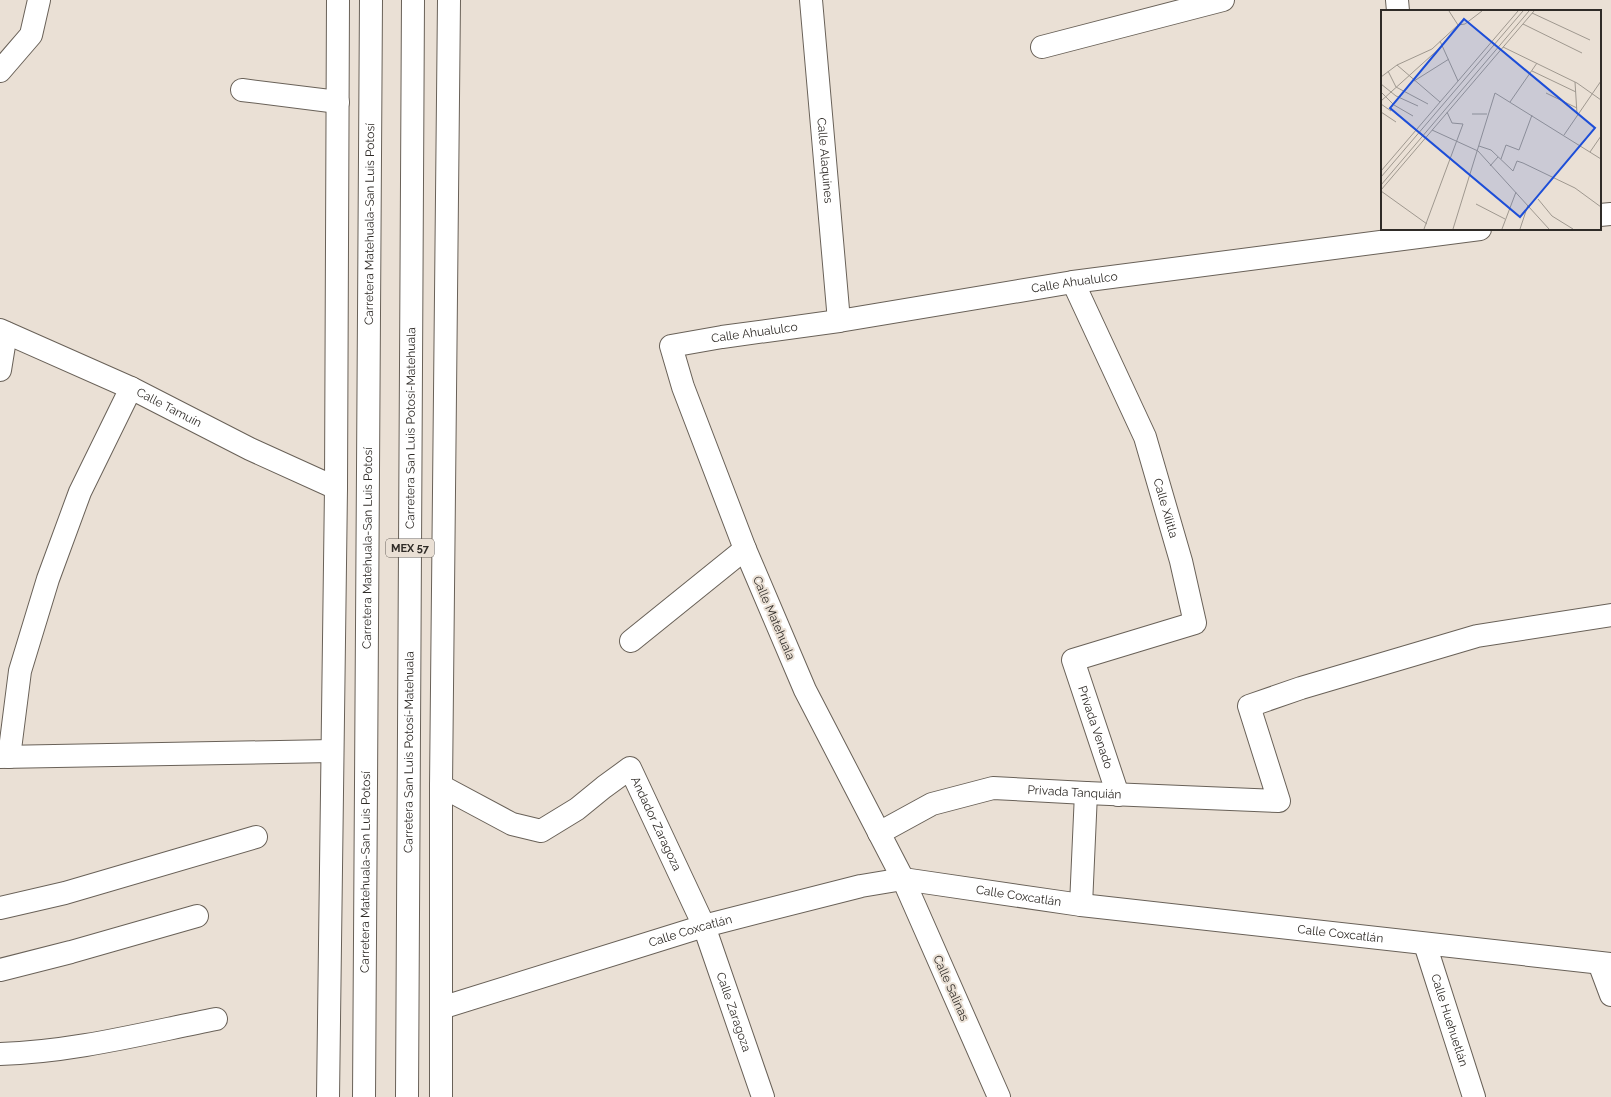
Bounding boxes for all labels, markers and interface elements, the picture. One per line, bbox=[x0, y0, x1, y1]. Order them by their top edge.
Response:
inset map bbox=[1381, 10, 1601, 230]
street label: Calle Alaquines bbox=[814, 117, 836, 204]
street label: Carretera Matehuala-San Luis Potosí bbox=[362, 123, 377, 325]
street label: Calle Ahualulco bbox=[1030, 269, 1119, 296]
street label: Calle Ahualulco bbox=[710, 320, 799, 346]
street label: Carretera San Luis Potosí-Matehuala bbox=[403, 327, 418, 529]
street label: Calle Tamuín bbox=[134, 385, 204, 430]
street label: Carretera Matehuala-San Luis Potosí bbox=[360, 447, 375, 649]
street label: Calle Xilitla bbox=[1150, 477, 1181, 540]
road number: MEX 57 bbox=[386, 539, 434, 557]
street label: Calle Matehuala bbox=[750, 574, 798, 662]
street label: Carretera San Luis Potosí-Matehuala bbox=[401, 651, 416, 853]
street label: Privada Venado bbox=[1075, 684, 1116, 770]
street label: Carretera Matehuala-San Luis Potosí bbox=[358, 771, 373, 973]
street label: Andador Zaragoza bbox=[628, 774, 684, 873]
street label: Privada Tanquián bbox=[1027, 783, 1122, 801]
street label: Calle Coxcatlán bbox=[975, 883, 1062, 909]
street label: Calle Coxcatlán bbox=[647, 912, 733, 950]
street label: Calle Coxcatlán bbox=[1297, 922, 1384, 946]
street label: Calle Salinas bbox=[930, 953, 972, 1023]
street label: Calle Zaragoza bbox=[713, 970, 754, 1054]
street label: Calle Huehuetlán bbox=[1428, 972, 1471, 1068]

